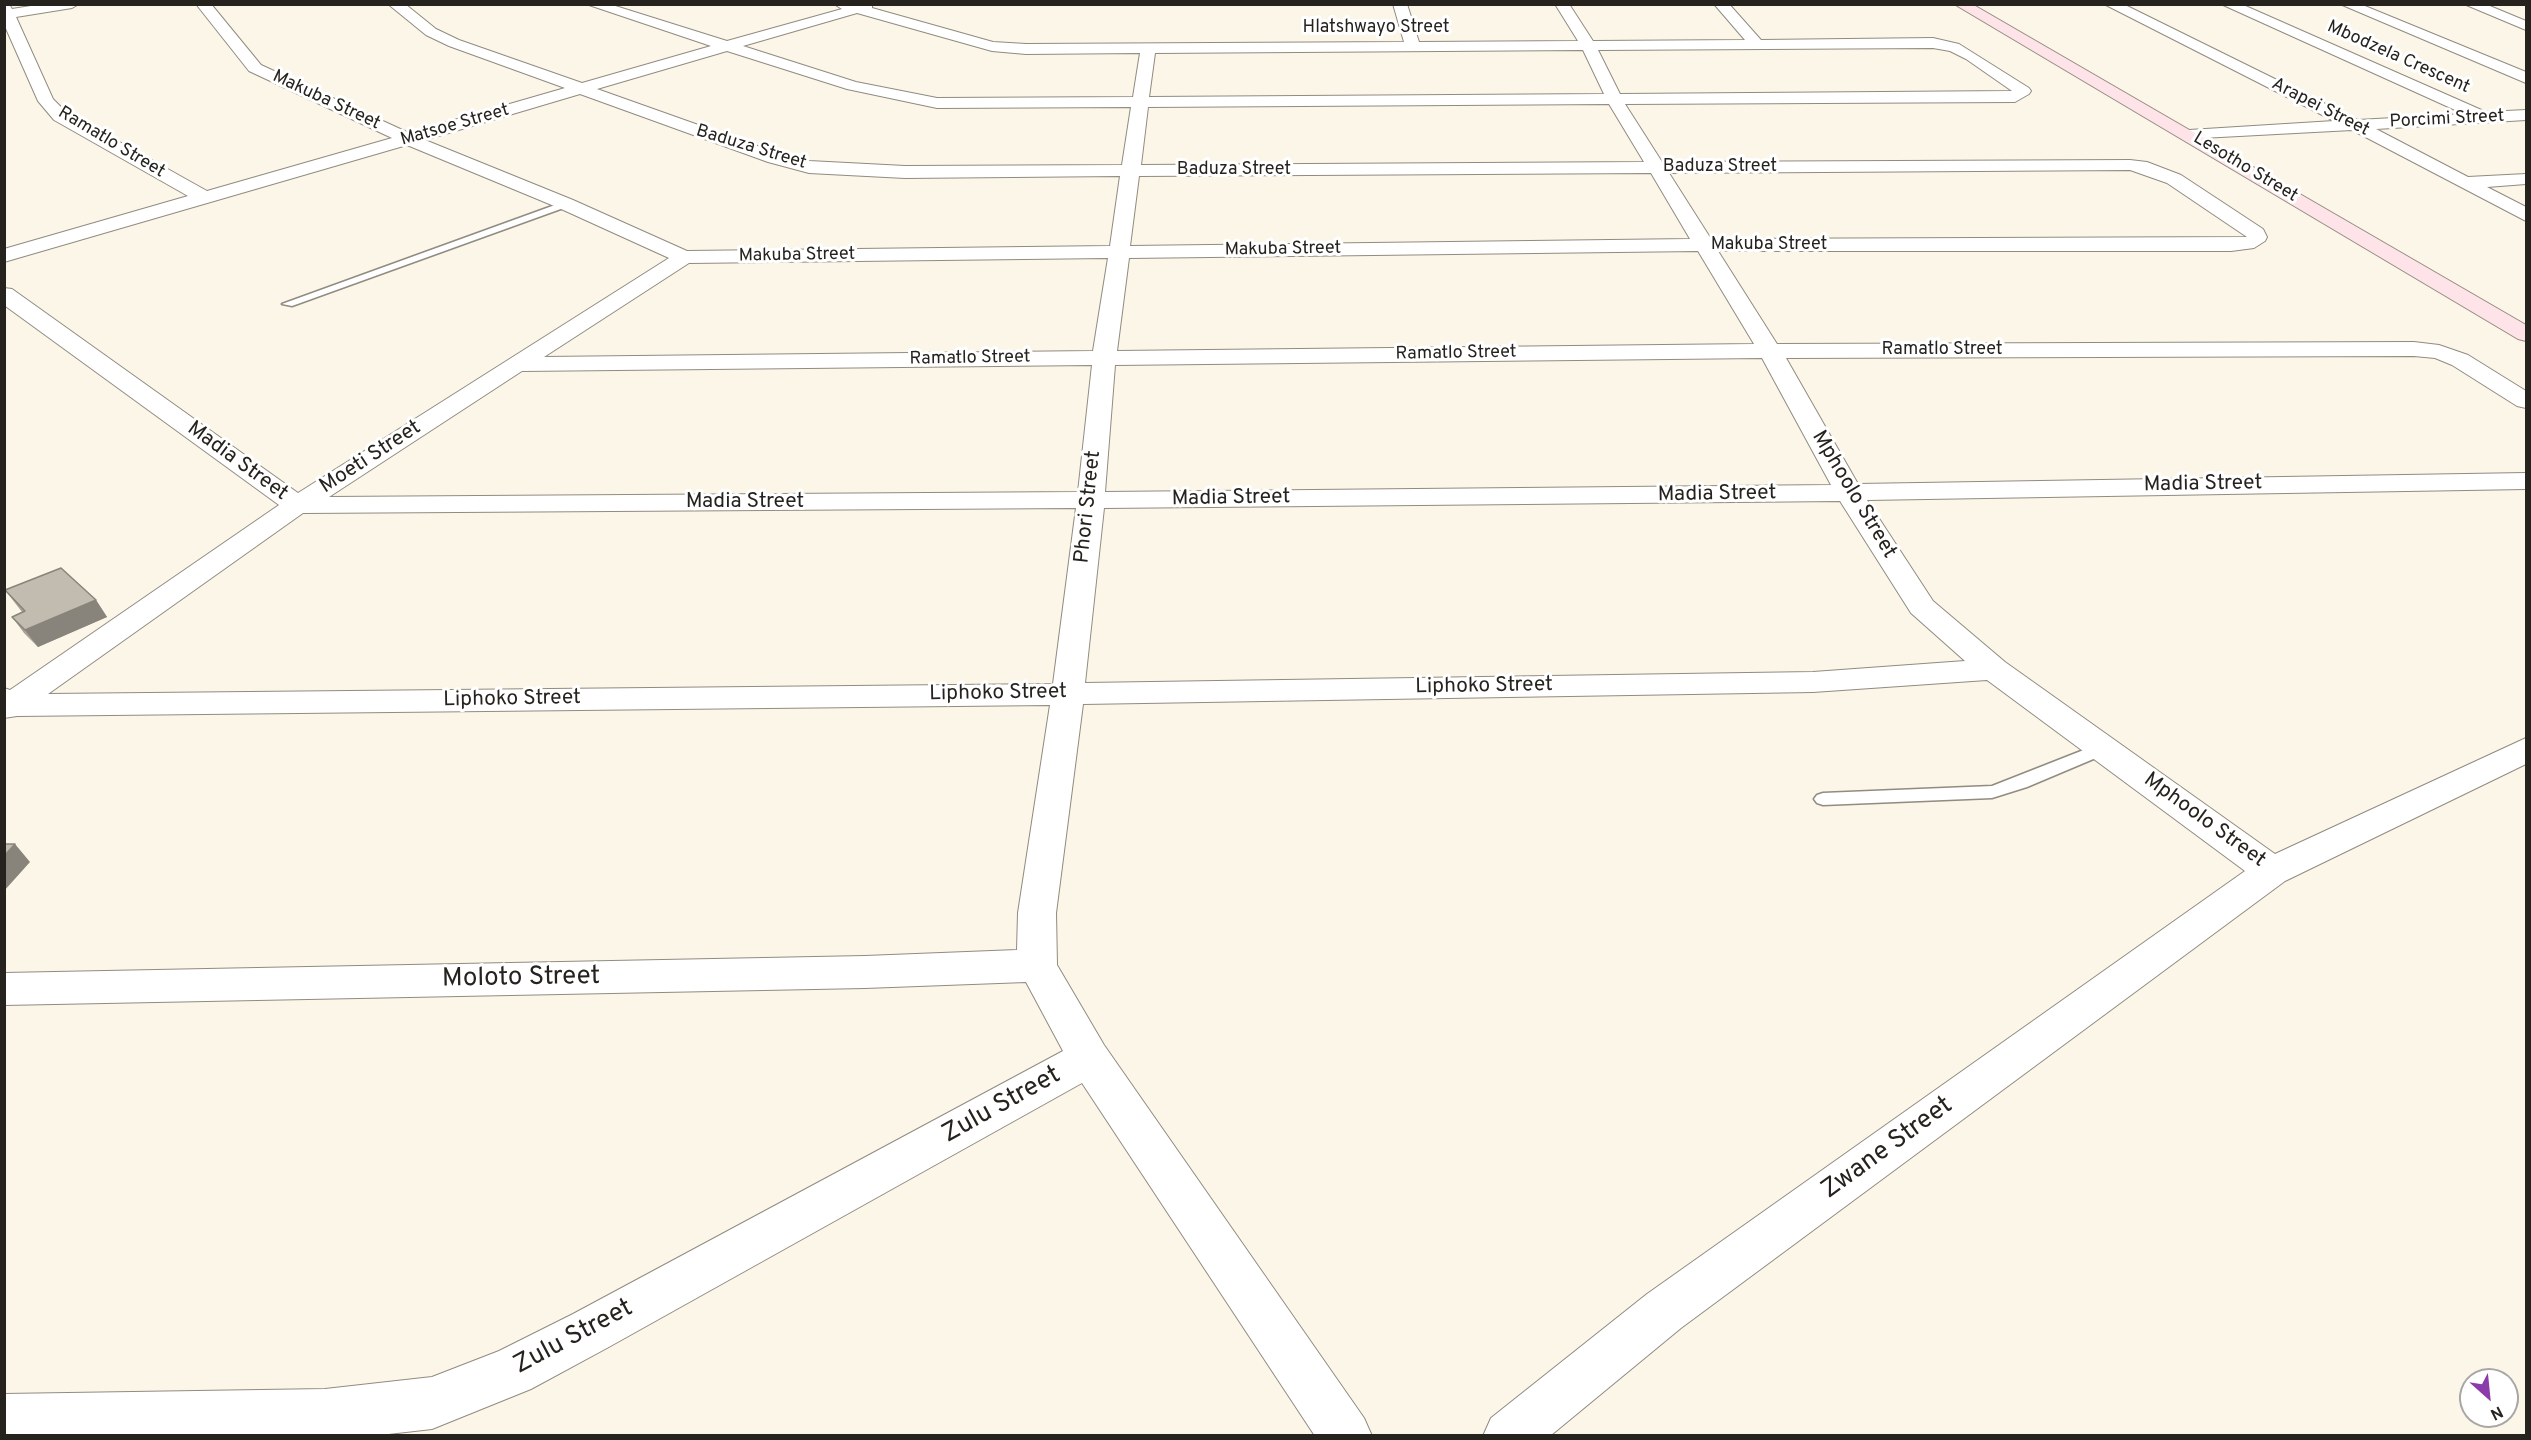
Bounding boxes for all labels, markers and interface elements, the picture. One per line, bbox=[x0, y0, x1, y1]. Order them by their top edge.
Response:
street label: Hlatshwayo Street bbox=[1303, 17, 1449, 39]
street label: Mbodzela Crescent bbox=[2323, 17, 2473, 99]
street label: Makuba Street bbox=[269, 67, 383, 135]
street label: Arapei Street bbox=[2267, 74, 2373, 142]
street label: Matsoe Street bbox=[398, 100, 512, 152]
street label: Ramatlo Street bbox=[54, 103, 168, 183]
street label: Porcimi Street bbox=[2389, 106, 2505, 134]
street label: Baduza Street bbox=[693, 121, 809, 175]
street label: Lesotho Street bbox=[2189, 128, 2301, 208]
street label: Baduza Street bbox=[1663, 156, 1777, 178]
street label: Baduza Street bbox=[1177, 159, 1291, 181]
street label: Makuba Street bbox=[1711, 234, 1827, 256]
street label: Makuba Street bbox=[1225, 238, 1341, 262]
street label: Makuba Street bbox=[739, 244, 855, 268]
street label: Ramatlo Street bbox=[1881, 339, 2003, 361]
street label: Ramatlo Street bbox=[1395, 342, 1517, 366]
street label: Ramatlo Street bbox=[909, 347, 1031, 371]
street label: Moeti Street bbox=[316, 416, 426, 500]
street label: Madia Street bbox=[182, 417, 292, 507]
street label: Mphoolo Street bbox=[1805, 427, 1901, 563]
street label: Phori Street bbox=[1071, 449, 1107, 565]
street label: Madia Street bbox=[2144, 471, 2262, 499]
street label: Madia Street bbox=[1658, 481, 1776, 509]
street label: Madia Street bbox=[1172, 485, 1290, 513]
street label: Madia Street bbox=[686, 490, 804, 516]
street label: Liphoko Street bbox=[1415, 673, 1553, 701]
street label: Liphoko Street bbox=[929, 680, 1067, 708]
street label: Liphoko Street bbox=[443, 686, 581, 714]
street label: Mphoolo Street bbox=[2138, 768, 2270, 874]
street label: Moloto Street bbox=[442, 962, 600, 996]
street label: Zulu Street bbox=[937, 1061, 1067, 1151]
street label: Zwane Street bbox=[1816, 1091, 1960, 1207]
street label: Zulu Street bbox=[509, 1294, 639, 1382]
north arrow bbox=[2459, 1368, 2519, 1428]
text: N bbox=[2487, 1401, 2506, 1424]

